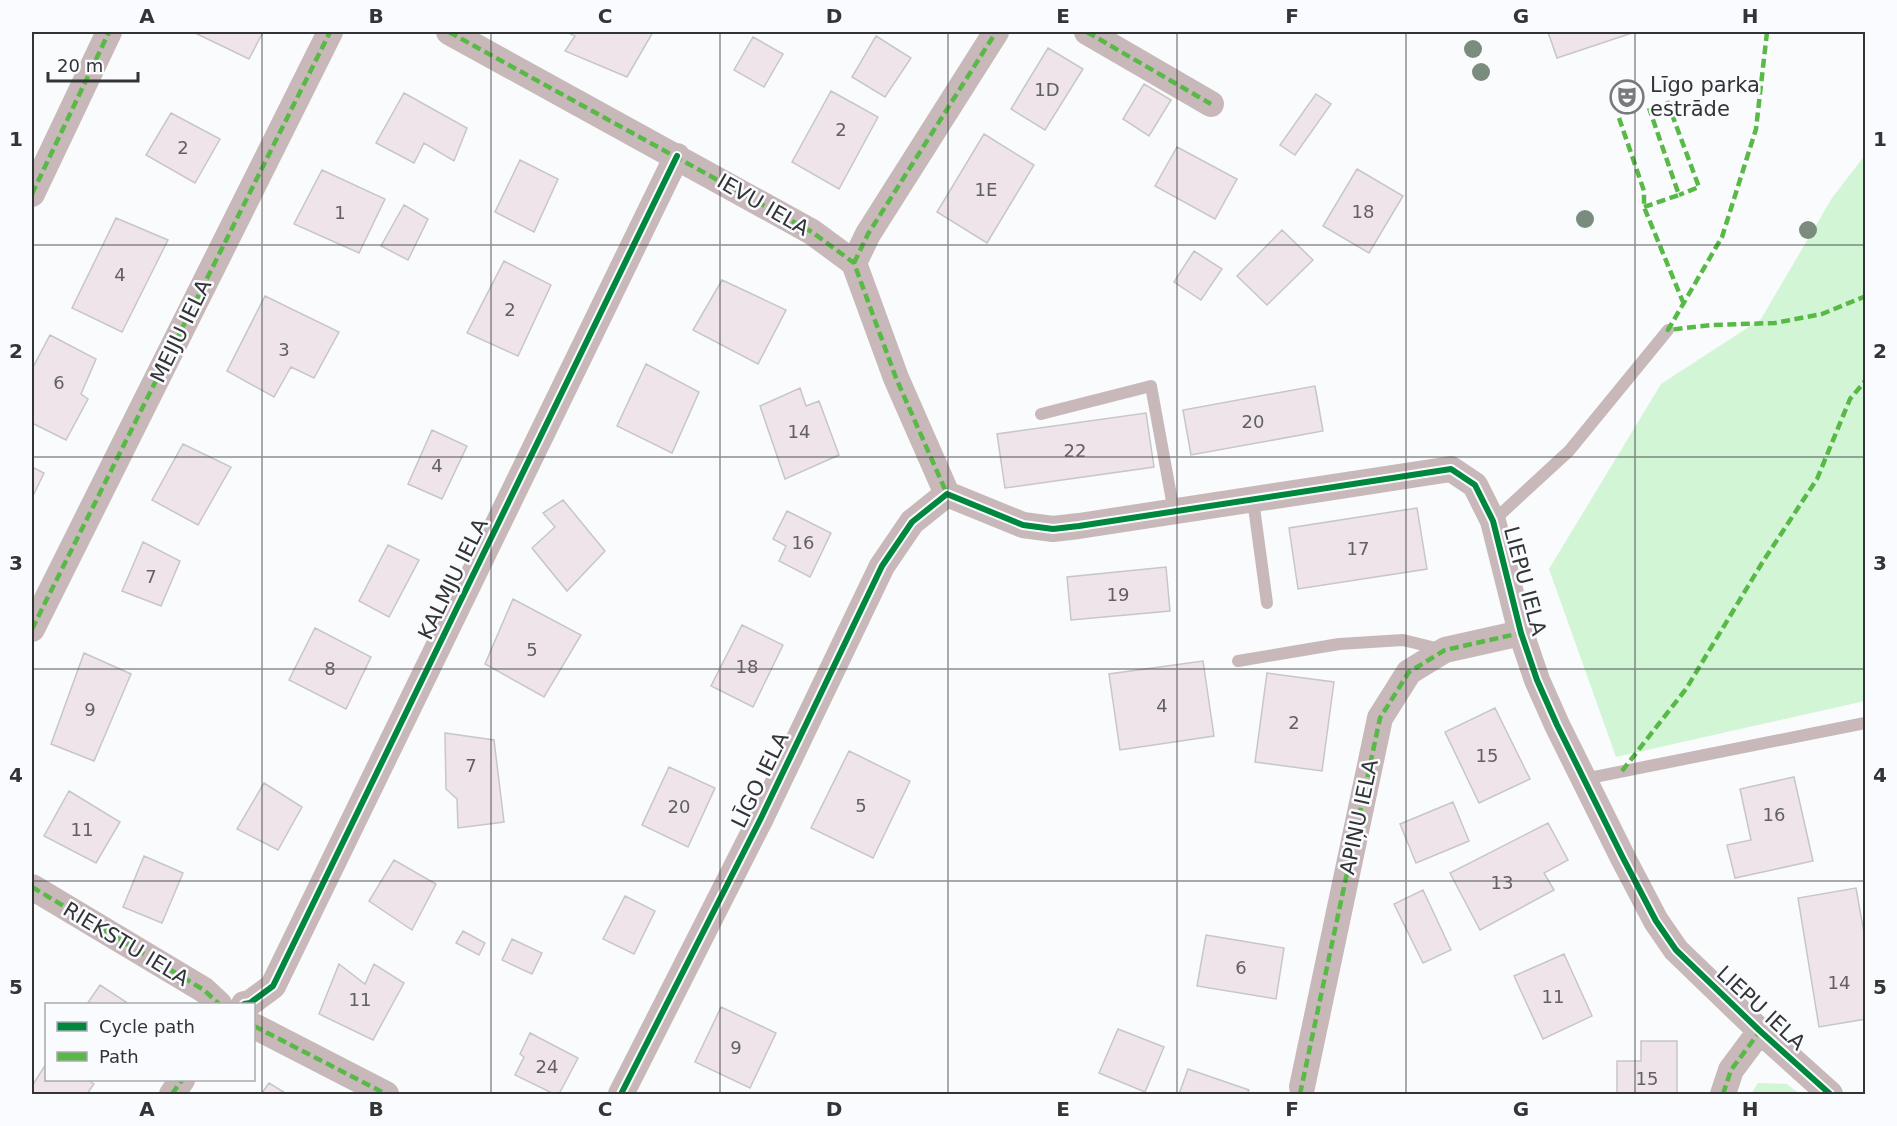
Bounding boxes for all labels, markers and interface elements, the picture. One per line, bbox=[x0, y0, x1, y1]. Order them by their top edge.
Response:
text: A bbox=[139, 4, 155, 28]
text: B bbox=[368, 4, 384, 28]
text: C bbox=[598, 4, 612, 28]
text: D bbox=[826, 4, 842, 28]
text: E bbox=[1056, 4, 1070, 28]
text: F bbox=[1285, 4, 1299, 28]
text: G bbox=[1513, 4, 1529, 28]
text: H bbox=[1742, 4, 1758, 28]
scale bar bbox=[48, 45, 138, 83]
text: 20 m bbox=[57, 55, 103, 76]
place label: Līgo parka estrāde bbox=[1650, 73, 1760, 121]
house number: 1D bbox=[1034, 79, 1060, 100]
theatre icon: Līgo parka estrāde bbox=[1609, 79, 1645, 115]
house number: 2 bbox=[835, 119, 847, 140]
text: 1 bbox=[9, 127, 23, 151]
text: 1 bbox=[1873, 127, 1887, 151]
house number: 2 bbox=[177, 137, 189, 158]
street label: IEVU IELA bbox=[713, 169, 814, 241]
house number: 1E bbox=[975, 179, 997, 200]
house number: 18 bbox=[1352, 201, 1374, 222]
house number: 1 bbox=[334, 202, 346, 223]
house number: 4 bbox=[114, 264, 126, 285]
street label: MEIJU IELA bbox=[146, 275, 217, 387]
house number: 2 bbox=[504, 299, 516, 320]
text: 2 bbox=[9, 339, 23, 363]
house number: 3 bbox=[278, 339, 290, 360]
text: 2 bbox=[1873, 339, 1887, 363]
house number: 6 bbox=[53, 372, 65, 393]
house number: 20 bbox=[1242, 411, 1264, 432]
house number: 14 bbox=[788, 421, 810, 442]
house number: 22 bbox=[1064, 440, 1086, 461]
house number: 4 bbox=[431, 455, 443, 476]
street label: KALMJU IELA bbox=[413, 514, 493, 644]
street label: LIEPU IELA bbox=[1499, 524, 1551, 639]
house number: 16 bbox=[792, 532, 814, 553]
house number: 17 bbox=[1347, 538, 1369, 559]
text: 3 bbox=[9, 551, 23, 575]
text: 3 bbox=[1873, 551, 1887, 575]
house number: 7 bbox=[145, 566, 157, 587]
house number: 19 bbox=[1107, 584, 1129, 605]
house number: 5 bbox=[526, 639, 538, 660]
house number: 18 bbox=[736, 656, 758, 677]
house number: 8 bbox=[324, 658, 336, 679]
house number: 4 bbox=[1156, 695, 1168, 716]
house number: 9 bbox=[84, 699, 96, 720]
house number: 2 bbox=[1288, 712, 1300, 733]
street label: LĪGO IELA bbox=[727, 728, 794, 832]
house number: 15 bbox=[1476, 745, 1498, 766]
house number: 7 bbox=[465, 755, 477, 776]
street label: APIŅU IELA bbox=[1335, 757, 1383, 877]
text: 4 bbox=[9, 763, 23, 787]
text: 4 bbox=[1873, 763, 1887, 787]
house number: 5 bbox=[855, 795, 867, 816]
house number: 20 bbox=[668, 796, 690, 817]
house number: 16 bbox=[1763, 804, 1785, 825]
house number: 11 bbox=[71, 819, 93, 840]
house number: 13 bbox=[1491, 872, 1513, 893]
street label: RIEKSTU IELA bbox=[59, 897, 194, 991]
house number: 6 bbox=[1235, 957, 1247, 978]
street label: LIEPU IELA bbox=[1712, 961, 1811, 1055]
house number: 14 bbox=[1828, 972, 1850, 993]
text: 5 bbox=[9, 975, 23, 999]
text: 5 bbox=[1873, 975, 1887, 999]
house number: 11 bbox=[1542, 986, 1564, 1007]
house number: 11 bbox=[349, 989, 371, 1010]
legend bbox=[45, 1003, 255, 1081]
text: Cycle path bbox=[99, 1016, 195, 1037]
house number: 9 bbox=[730, 1037, 742, 1058]
text: Path bbox=[99, 1046, 139, 1067]
house number: 24 bbox=[536, 1056, 558, 1077]
house number: 15 bbox=[1636, 1068, 1658, 1089]
text: A bbox=[139, 1097, 155, 1121]
text: B bbox=[368, 1097, 384, 1121]
text: C bbox=[598, 1097, 612, 1121]
text: D bbox=[826, 1097, 842, 1121]
text: E bbox=[1056, 1097, 1070, 1121]
text: F bbox=[1285, 1097, 1299, 1121]
text: G bbox=[1513, 1097, 1529, 1121]
text: H bbox=[1742, 1097, 1758, 1121]

